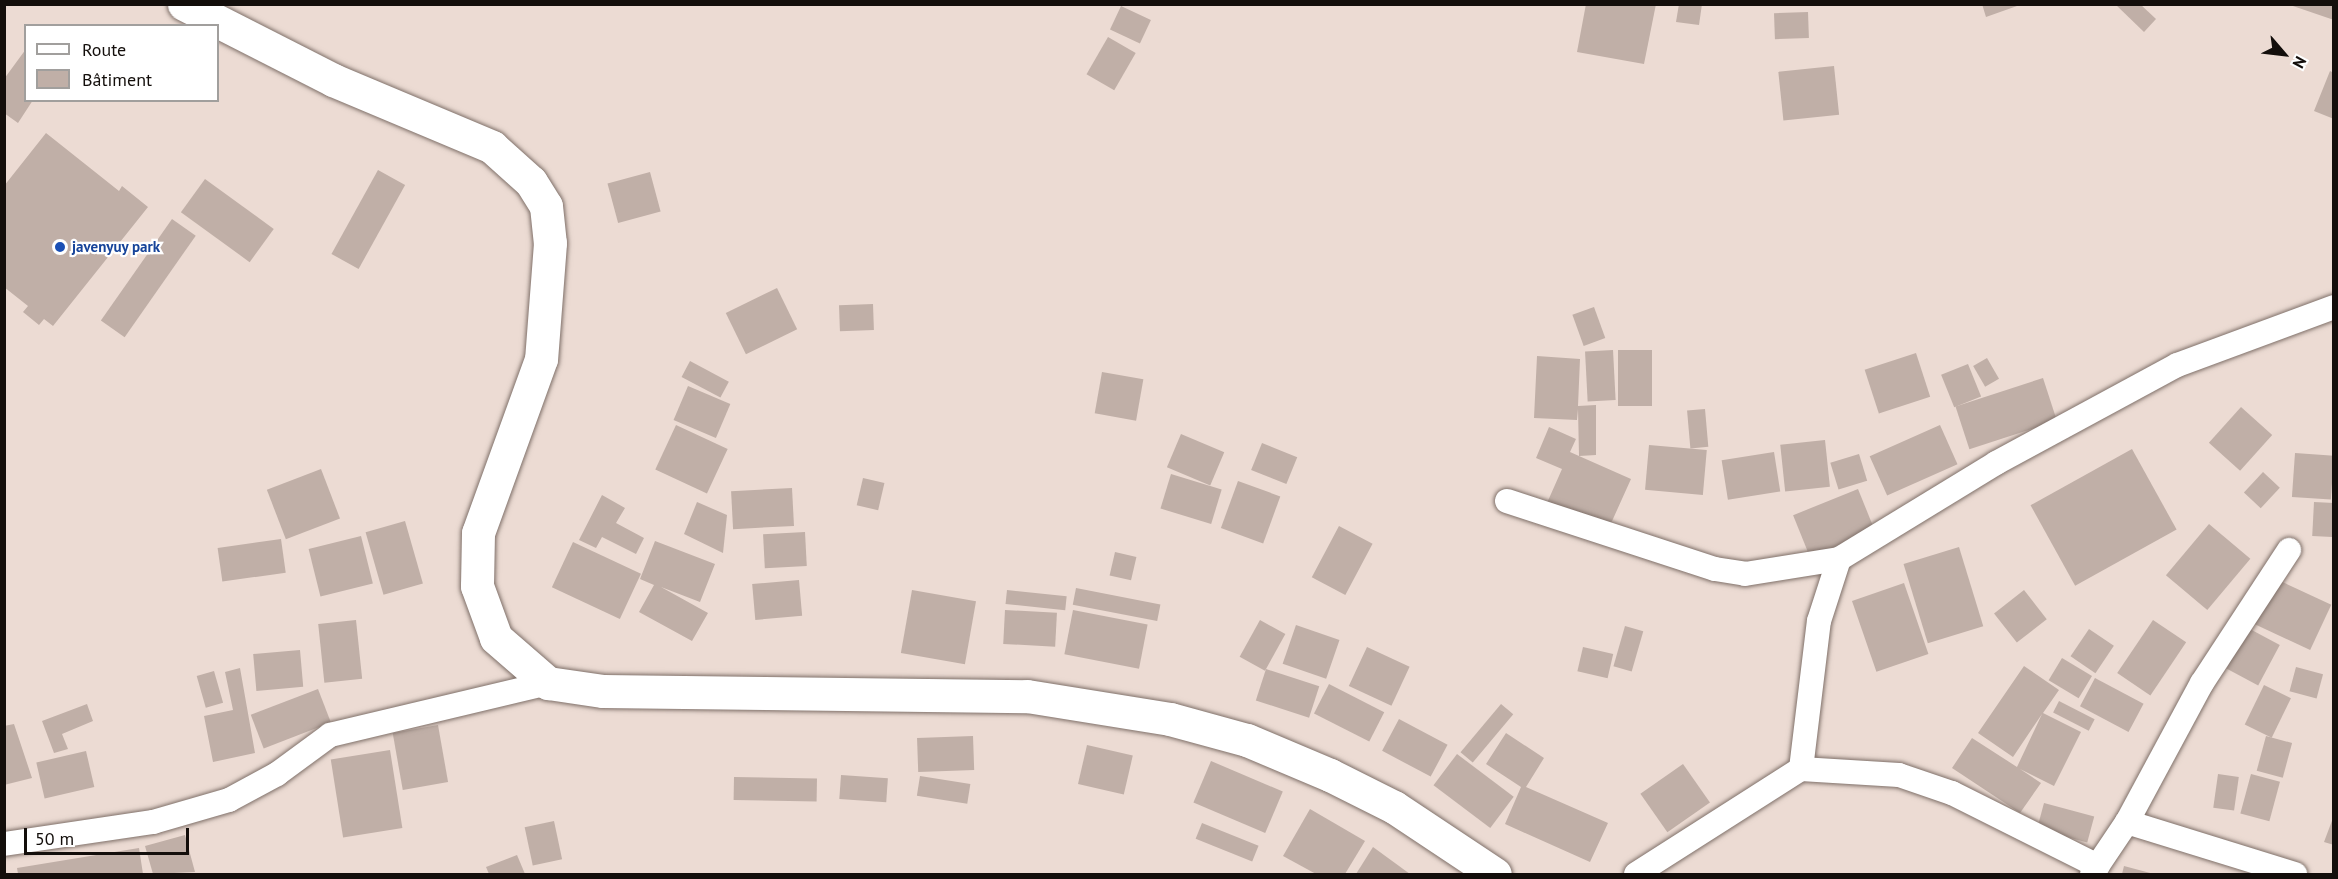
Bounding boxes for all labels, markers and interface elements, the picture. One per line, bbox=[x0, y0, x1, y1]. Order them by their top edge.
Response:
legend bbox=[24, 24, 219, 102]
north arrow bbox=[2254, 24, 2314, 84]
text: Route bbox=[82, 38, 126, 61]
text: N bbox=[2289, 53, 2311, 72]
text: Bâtiment bbox=[82, 68, 152, 91]
place label: javenyuy park bbox=[72, 238, 161, 256]
marker: javenyuy park bbox=[53, 240, 67, 254]
scale bar bbox=[27, 816, 192, 854]
text: 50 m bbox=[35, 827, 74, 850]

